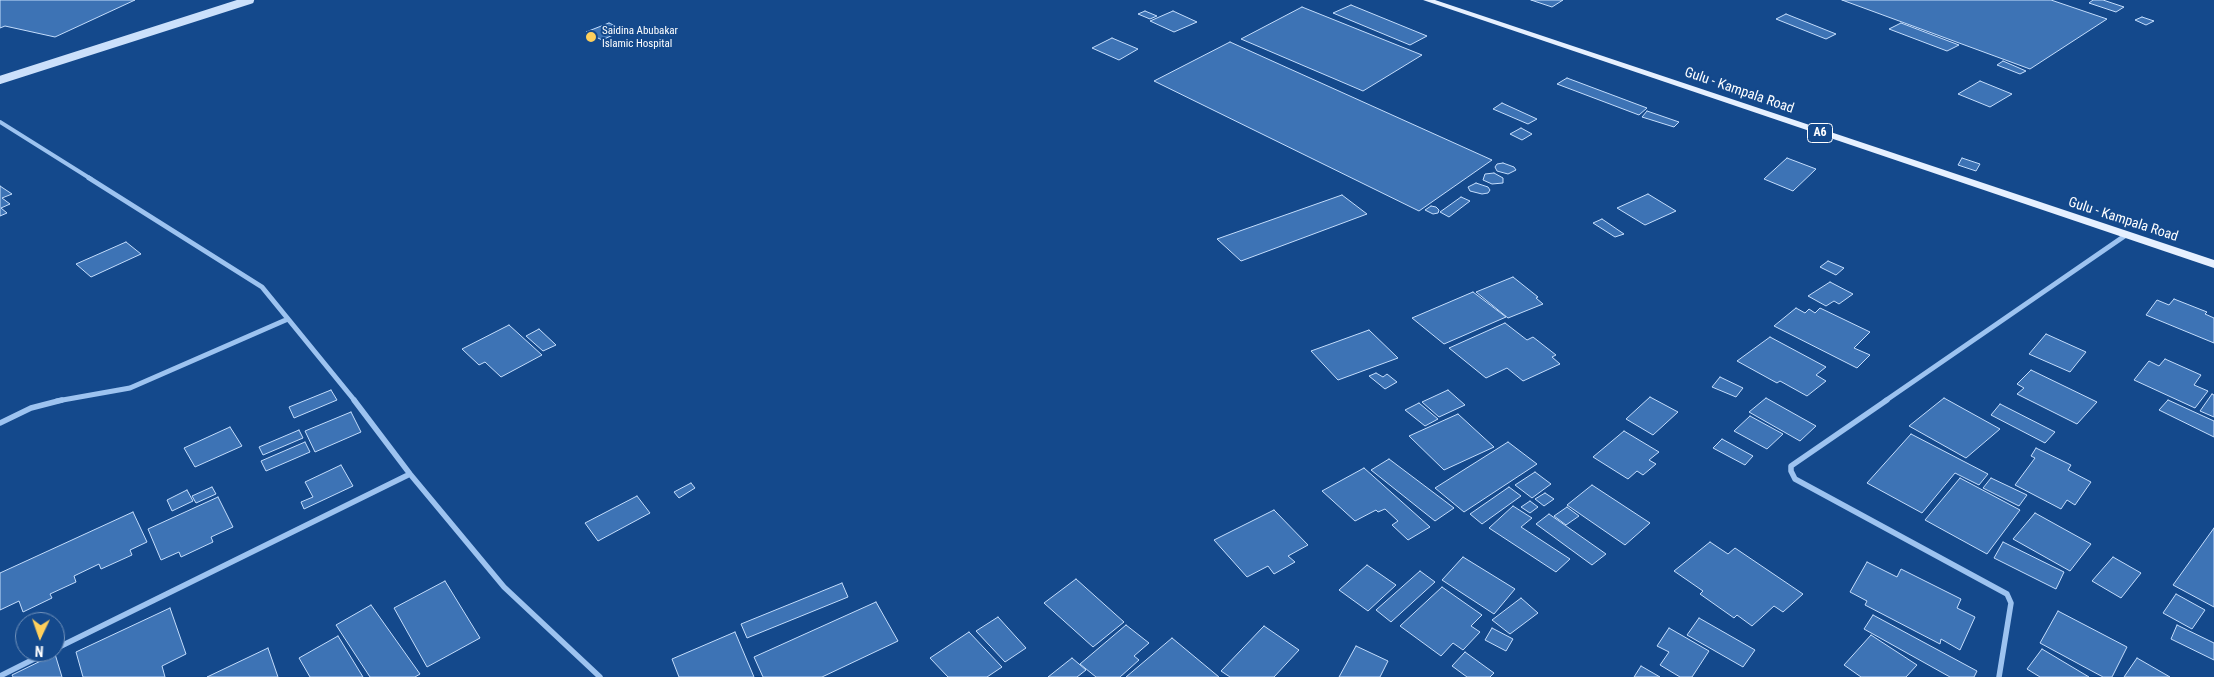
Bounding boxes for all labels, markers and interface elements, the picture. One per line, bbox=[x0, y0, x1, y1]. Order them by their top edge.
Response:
place label: Saidina Abubakar Islamic Hospital bbox=[602, 24, 678, 50]
marker: Saidina Abubakar Islamic Hospital bbox=[584, 30, 598, 44]
street label: Gulu - Kampala Road bbox=[1682, 64, 1796, 118]
road number: A6 bbox=[1808, 124, 1832, 142]
street label: Gulu - Kampala Road bbox=[2066, 194, 2180, 246]
north arrow bbox=[15, 612, 65, 662]
text: N bbox=[35, 643, 44, 659]

